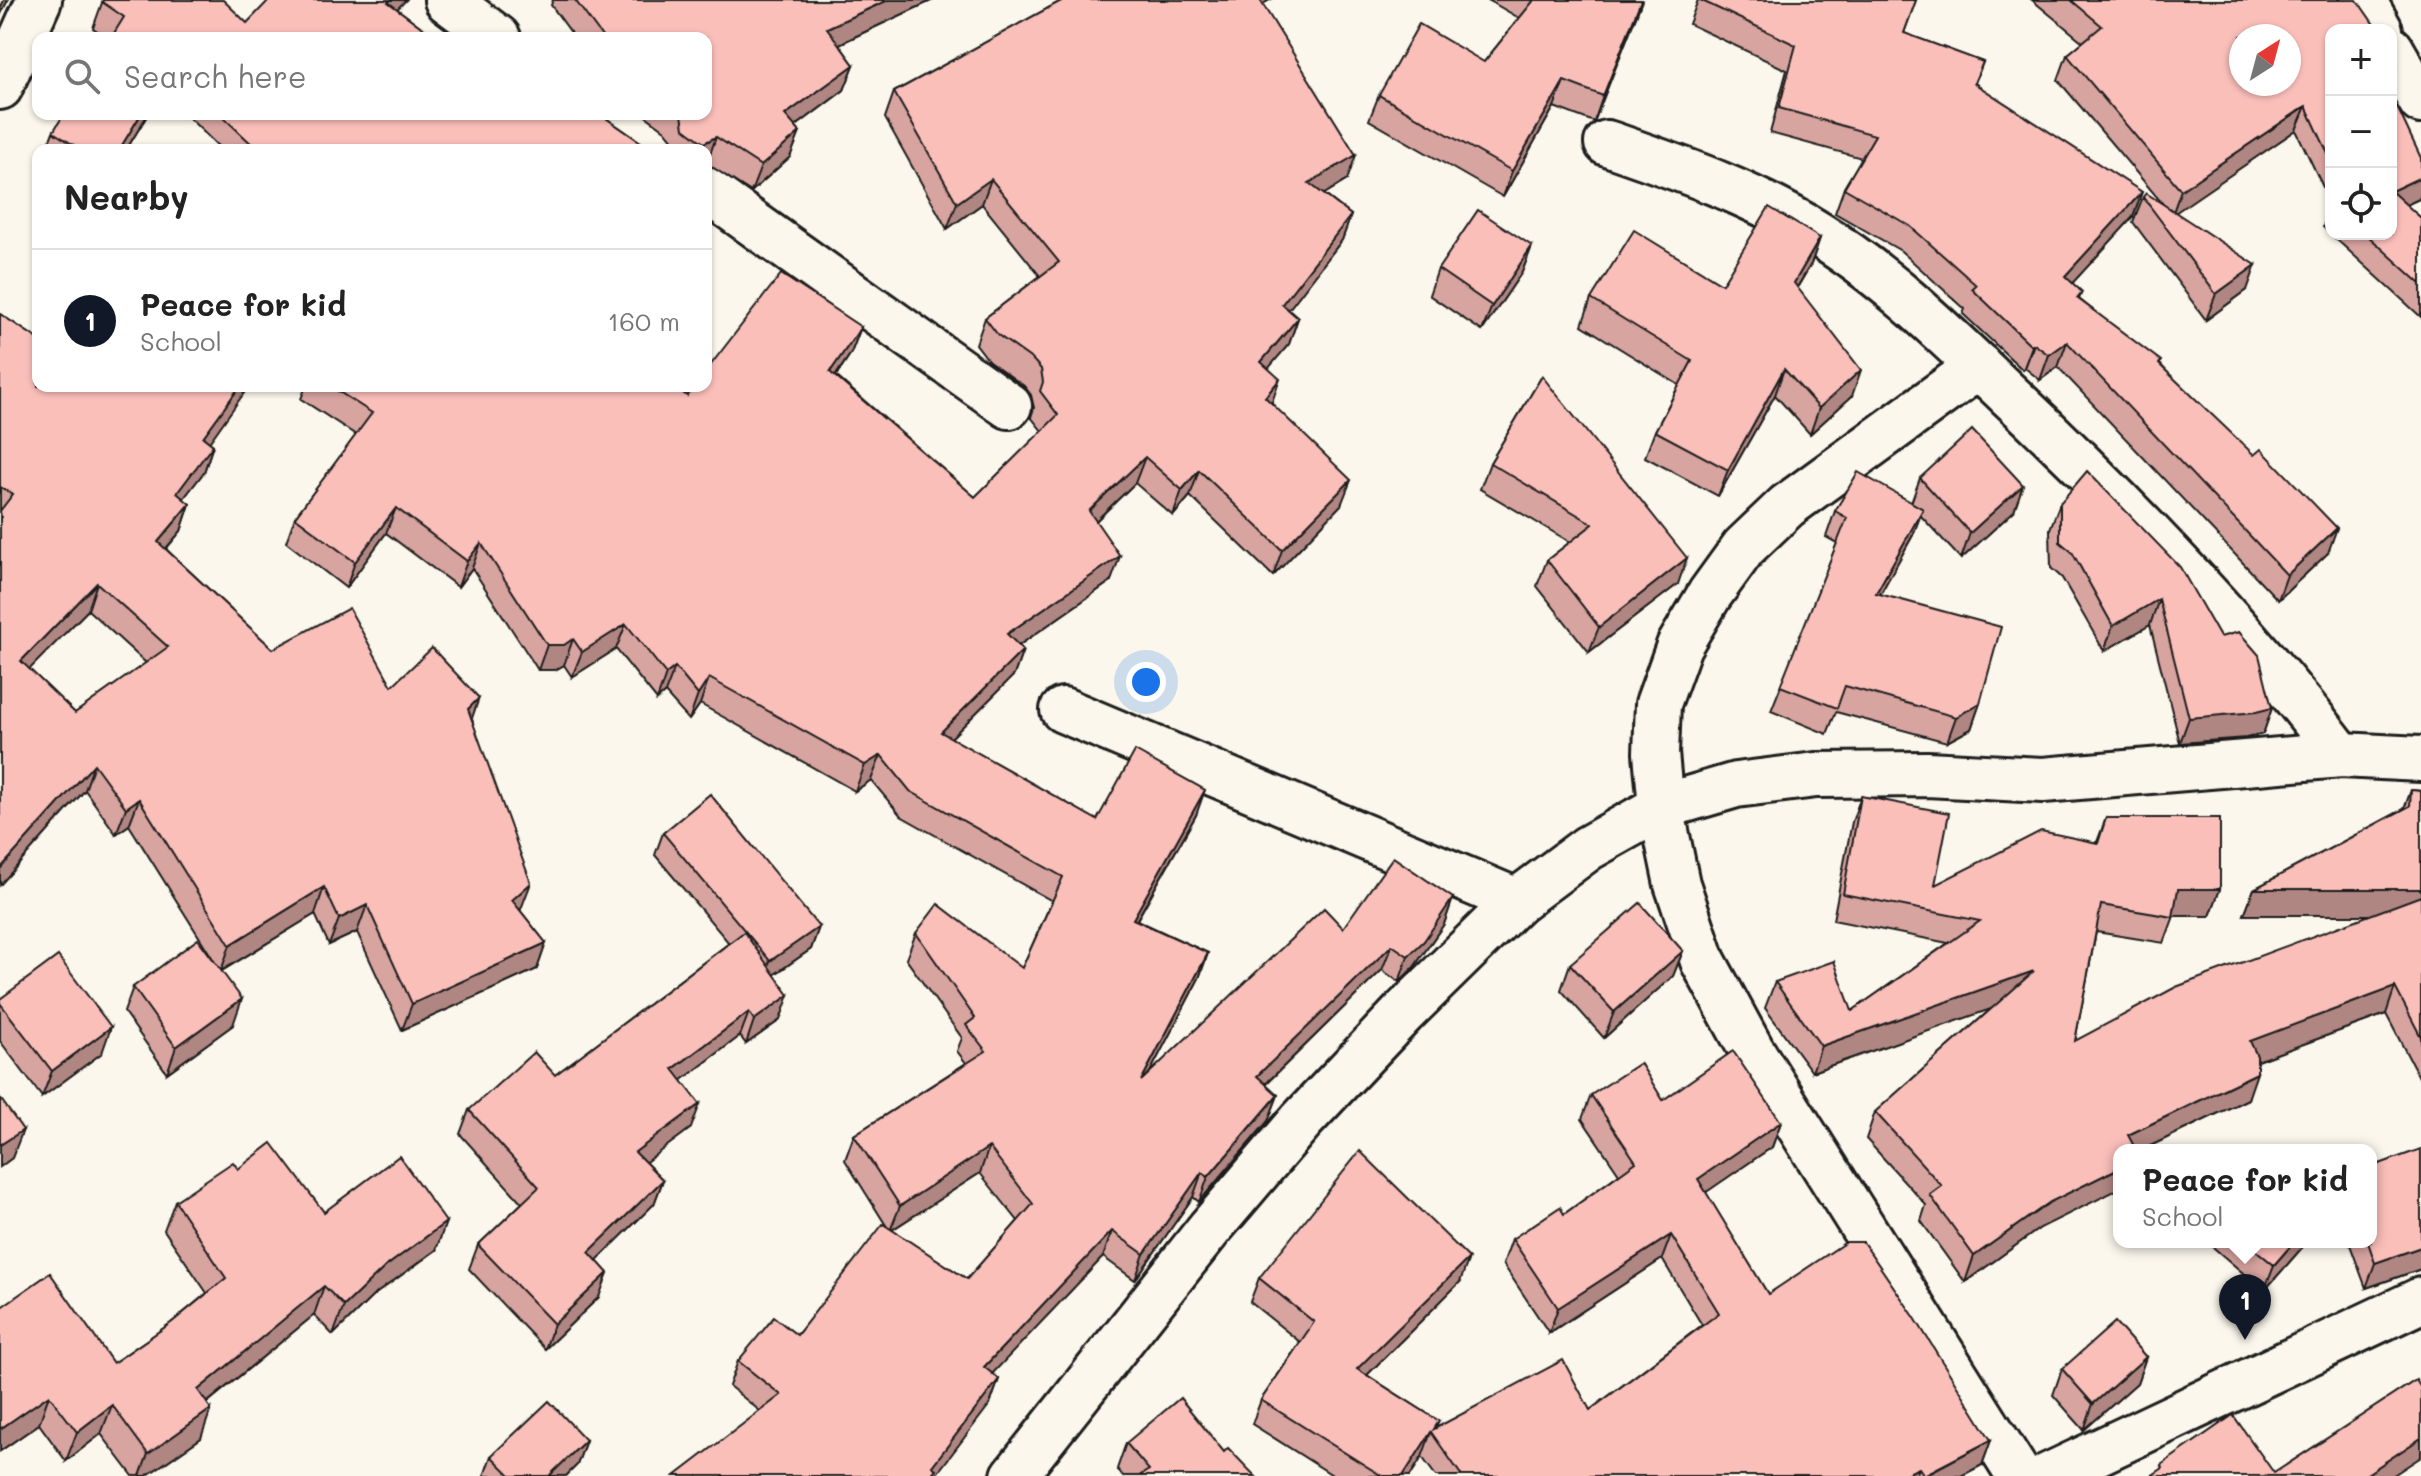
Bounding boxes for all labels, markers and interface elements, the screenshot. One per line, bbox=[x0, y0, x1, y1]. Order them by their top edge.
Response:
north arrow bbox=[2229, 24, 2301, 96]
map controls bbox=[2325, 24, 2397, 240]
button: + bbox=[2325, 24, 2397, 96]
search box bbox=[32, 32, 712, 120]
icon: search bbox=[60, 54, 104, 98]
text: Search here bbox=[124, 56, 307, 96]
button: − bbox=[2325, 96, 2397, 168]
button: locate bbox=[2325, 168, 2397, 240]
text: Nearby bbox=[64, 174, 189, 219]
text: Peace for kid bbox=[140, 284, 346, 324]
text: 1 bbox=[84, 304, 96, 338]
text: 160 m bbox=[608, 304, 680, 338]
text: School bbox=[140, 324, 222, 358]
your location bbox=[1126, 662, 1166, 702]
popup bbox=[2113, 1144, 2377, 1248]
text: Peace for kid bbox=[2142, 1159, 2348, 1199]
text: School bbox=[2142, 1199, 2224, 1233]
pin: 1 bbox=[2219, 1274, 2271, 1340]

